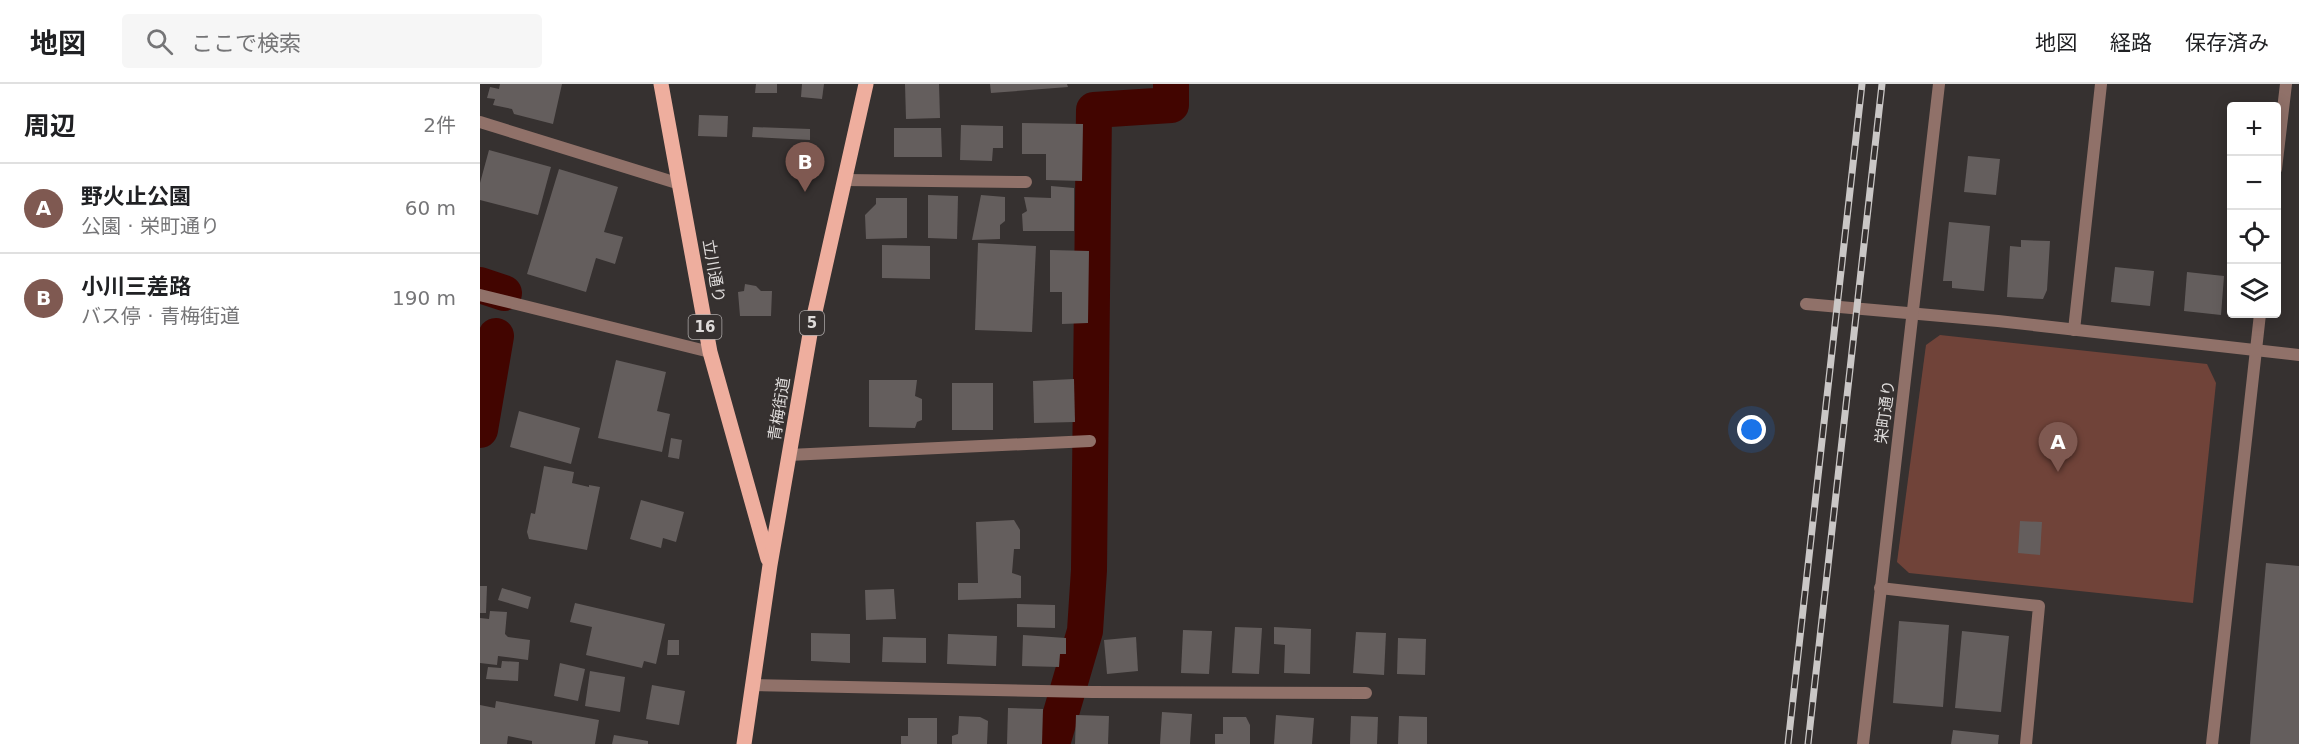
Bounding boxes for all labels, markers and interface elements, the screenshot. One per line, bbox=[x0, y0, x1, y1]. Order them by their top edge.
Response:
search box bbox=[122, 14, 542, 68]
icon: search bbox=[143, 25, 176, 58]
text: 地図 bbox=[30, 27, 86, 60]
text: ここで検索 bbox=[191, 31, 301, 56]
text: 地図 bbox=[2035, 31, 2077, 55]
text: 経路 bbox=[2110, 31, 2152, 55]
text: 保存済み bbox=[2185, 31, 2269, 55]
map controls bbox=[2227, 102, 2281, 318]
button: + bbox=[2227, 102, 2281, 156]
text: 周辺 bbox=[24, 111, 76, 141]
text: 2件 bbox=[423, 113, 456, 137]
pin: B bbox=[786, 142, 824, 192]
button: − bbox=[2227, 156, 2281, 210]
text: 野火止公園 bbox=[81, 184, 191, 209]
text: A bbox=[36, 196, 51, 220]
text: 60 m bbox=[405, 196, 456, 220]
button: locate bbox=[2227, 210, 2281, 264]
text: 公園 · 栄町通り bbox=[81, 214, 220, 238]
street label: 立川通り bbox=[699, 238, 729, 304]
button: layers bbox=[2227, 264, 2281, 318]
text: 小川三差路 bbox=[81, 274, 191, 299]
text: B bbox=[36, 286, 51, 310]
text: 190 m bbox=[392, 286, 456, 310]
text: バス停 · 青梅街道 bbox=[81, 304, 240, 328]
road number: 5 bbox=[800, 311, 824, 335]
road number: 16 bbox=[688, 315, 722, 339]
street label: 青梅街道 bbox=[765, 376, 793, 442]
street label: 栄町通り bbox=[1872, 379, 1898, 445]
your location bbox=[1737, 415, 1766, 444]
pin: A bbox=[2038, 422, 2078, 472]

